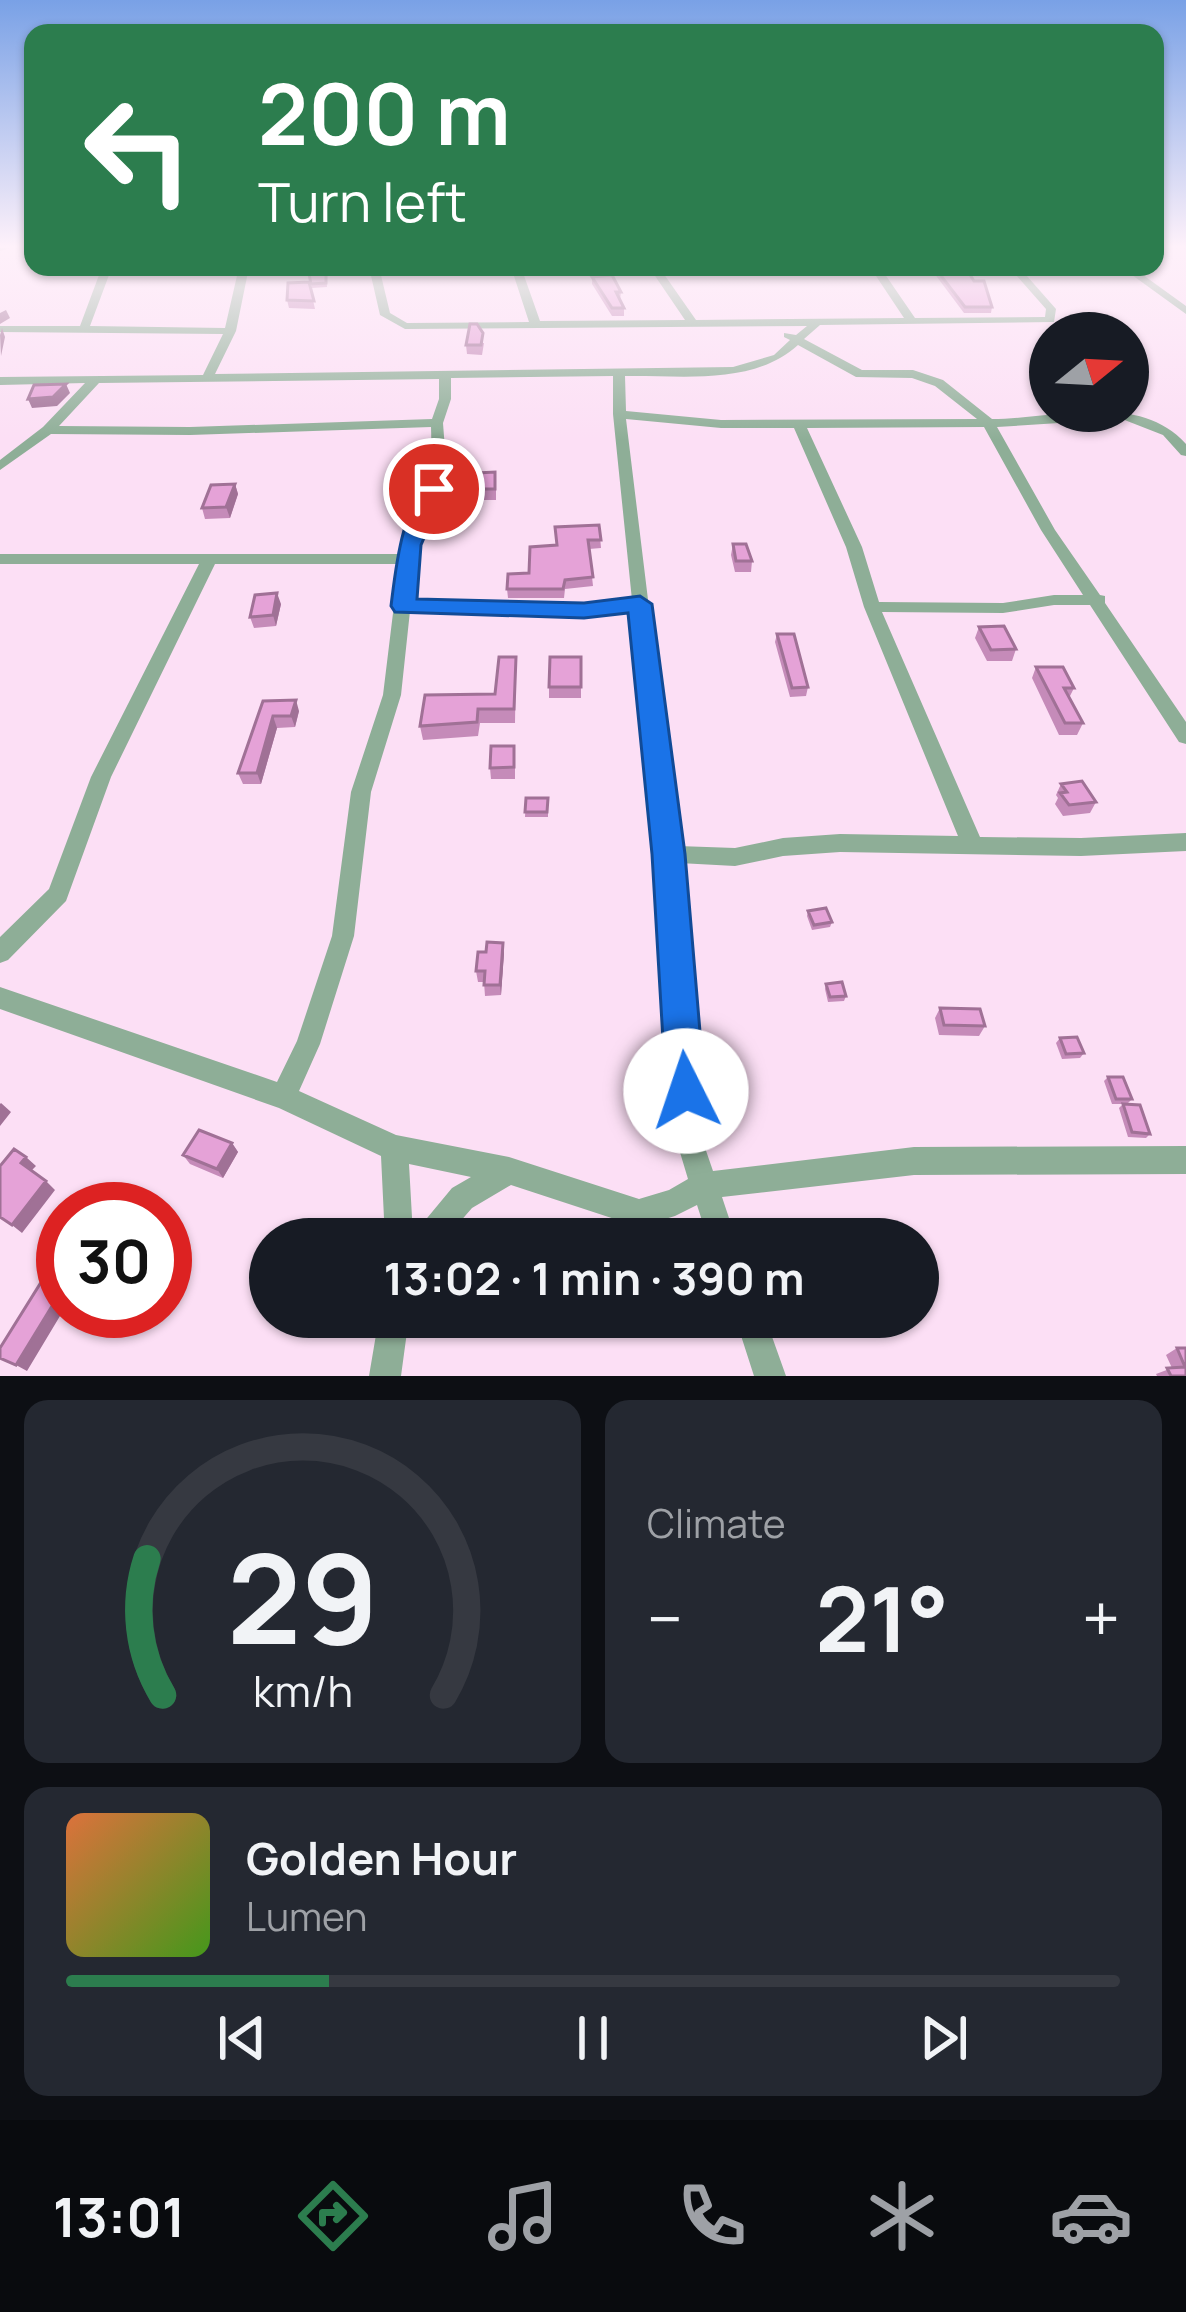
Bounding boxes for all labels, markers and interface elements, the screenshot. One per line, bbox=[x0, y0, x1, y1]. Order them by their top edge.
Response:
text: 200 m bbox=[258, 55, 511, 170]
icon: left bbox=[60, 72, 216, 228]
text: Turn left bbox=[258, 164, 467, 238]
north arrow bbox=[1029, 312, 1149, 432]
map controls bbox=[1029, 312, 1149, 432]
pin bbox=[383, 438, 485, 540]
icon: arrive bbox=[401, 456, 467, 522]
position arrow bbox=[623, 1028, 749, 1154]
speed limit sign: 30 bbox=[36, 1182, 192, 1338]
text: 13:02 · 1 min · 390 m bbox=[384, 1247, 804, 1309]
text: Climate bbox=[647, 1496, 786, 1550]
text: 29 bbox=[227, 1511, 378, 1681]
text: 21° bbox=[816, 1556, 949, 1679]
text: − bbox=[647, 1573, 683, 1663]
text: + bbox=[1082, 1573, 1120, 1663]
text: km/h bbox=[253, 1660, 352, 1719]
text: Golden Hour bbox=[246, 1827, 517, 1889]
text: Lumen bbox=[246, 1889, 367, 1943]
icon: previous bbox=[209, 2005, 275, 2071]
icon: pause bbox=[560, 2005, 626, 2071]
icon: next bbox=[911, 2005, 977, 2071]
icon: directions bbox=[291, 2174, 375, 2258]
icon: music bbox=[481, 2174, 565, 2258]
icon: phone bbox=[670, 2174, 754, 2258]
icon: climate bbox=[860, 2174, 944, 2258]
icon: car bbox=[1049, 2174, 1133, 2258]
text: 13:01 bbox=[53, 2179, 186, 2253]

